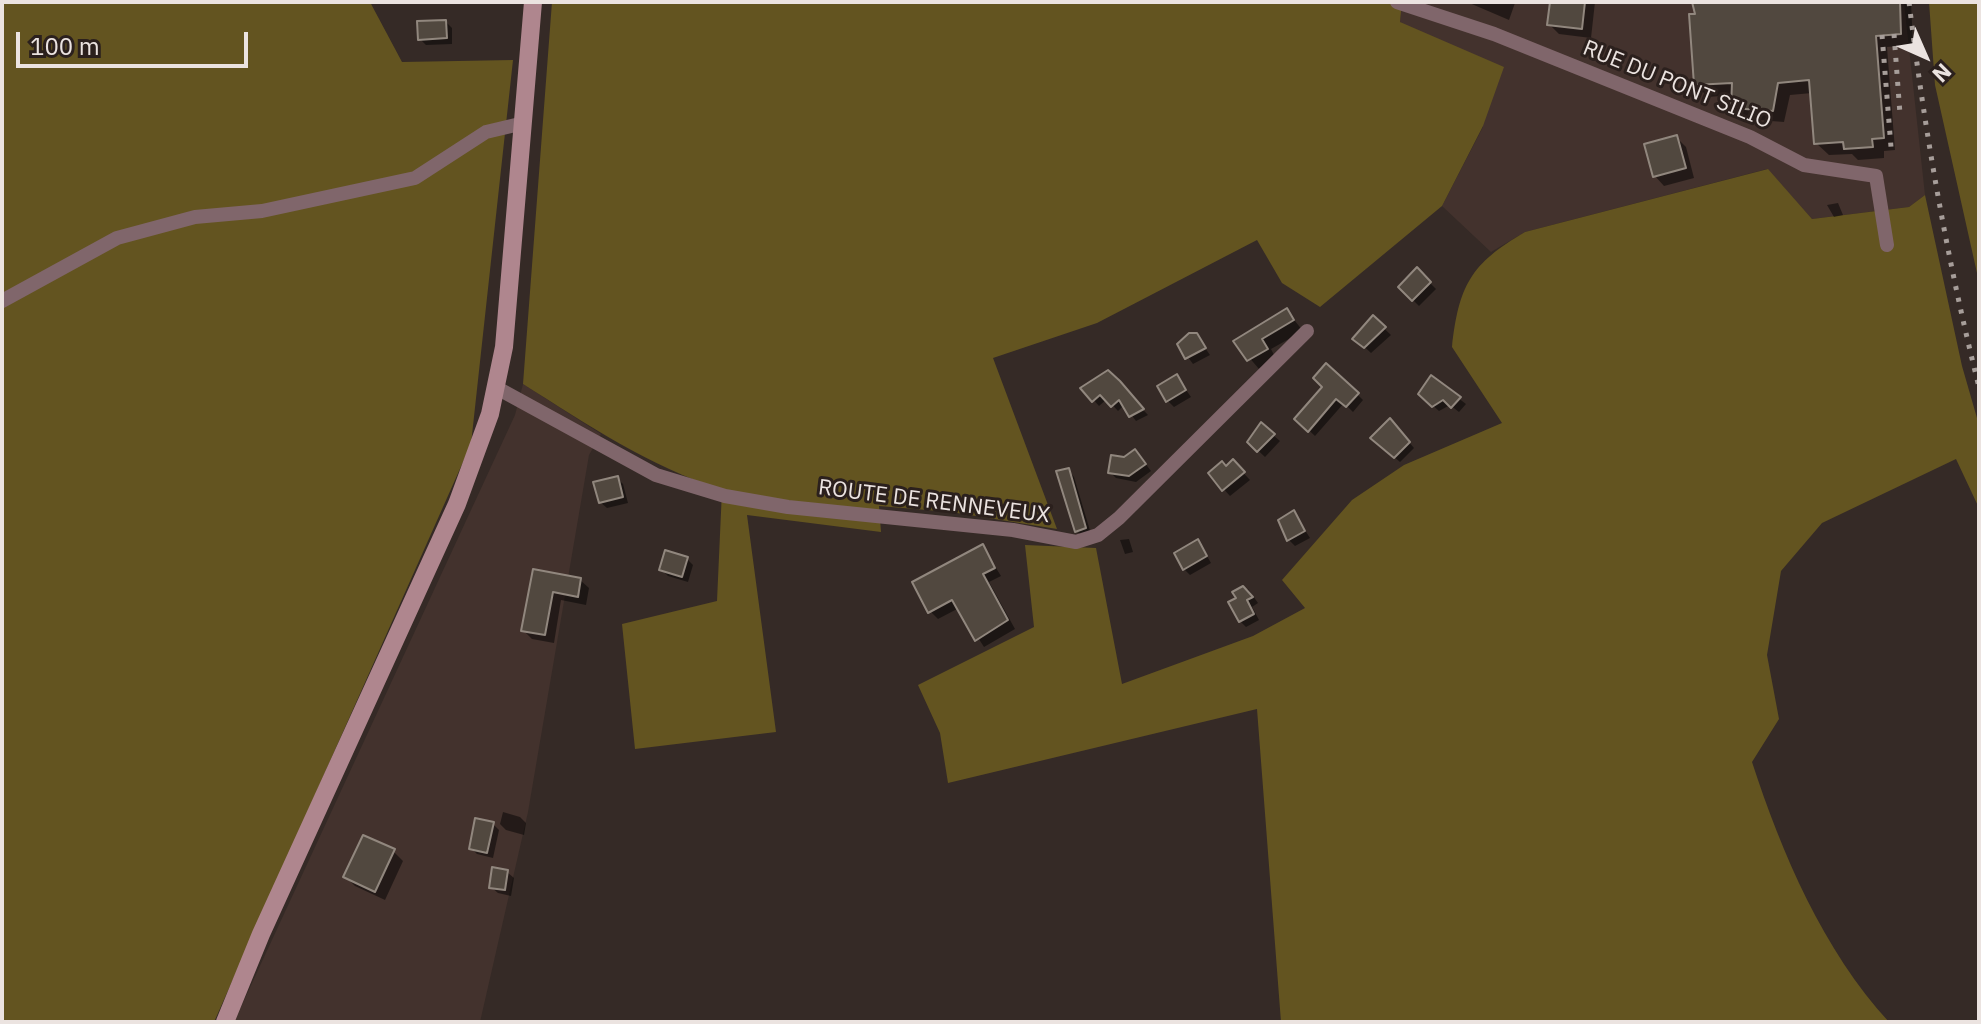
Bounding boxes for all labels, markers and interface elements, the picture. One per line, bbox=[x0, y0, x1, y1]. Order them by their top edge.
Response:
scale bar bbox=[20, 16, 252, 66]
north arrow bbox=[1885, 16, 1965, 96]
text: 100 m bbox=[30, 30, 100, 62]
street label: RUE DU PONT SILIO bbox=[1579, 35, 1775, 135]
text: N bbox=[1926, 57, 1958, 89]
street label: ROUTE DE RENNEVEUX bbox=[817, 475, 1051, 529]

